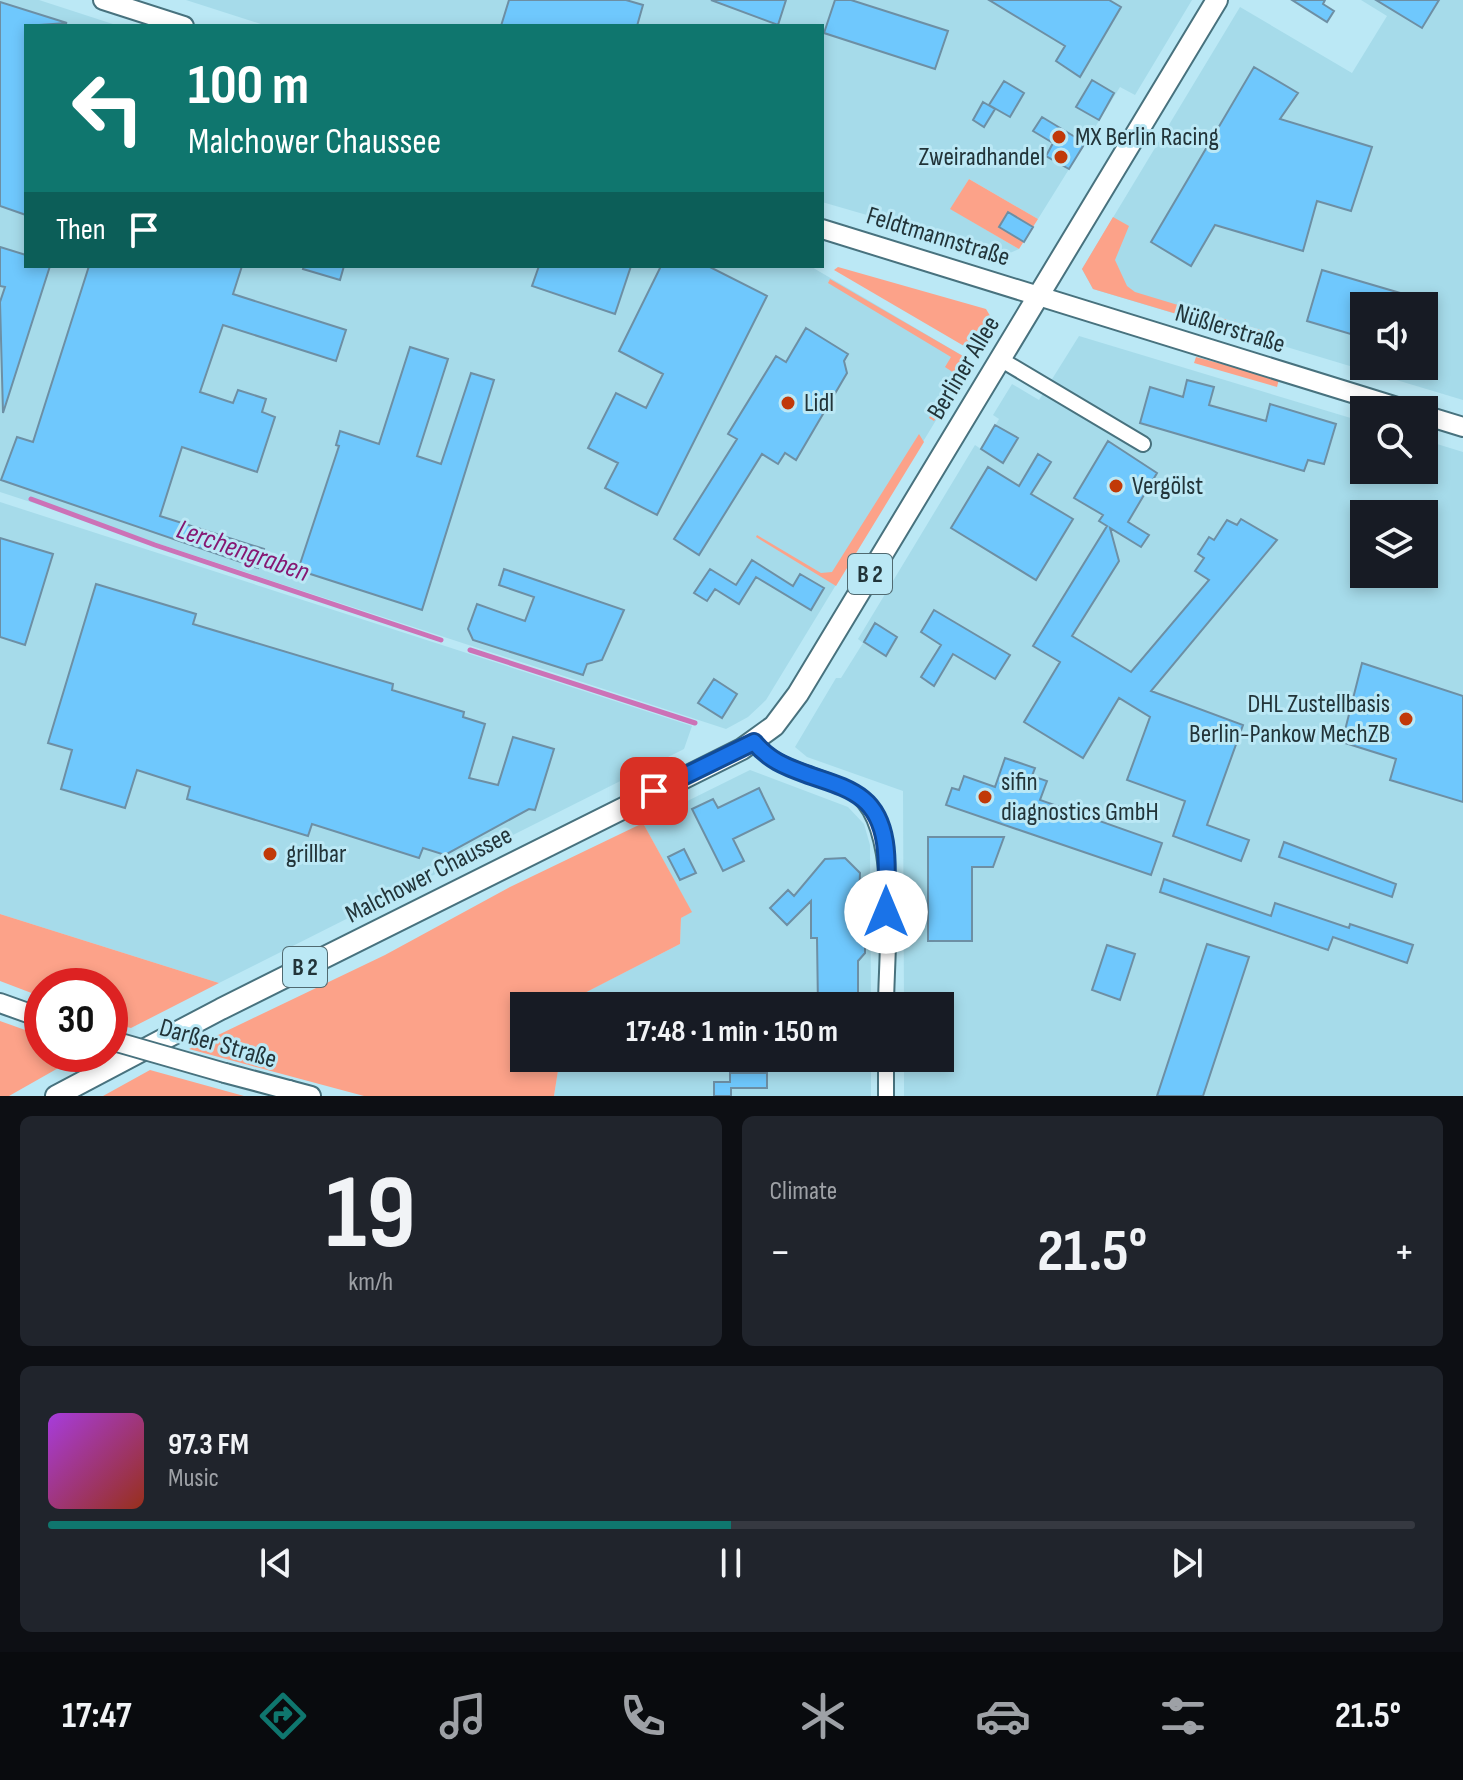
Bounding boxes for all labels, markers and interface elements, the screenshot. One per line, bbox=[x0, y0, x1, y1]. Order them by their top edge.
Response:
text: 100 m bbox=[188, 53, 309, 120]
icon: left bbox=[56, 56, 160, 160]
text: Malchower Chaussee bbox=[188, 121, 441, 164]
place label: MX Berlin Racing bbox=[1075, 122, 1219, 153]
marker: MX Berlin Racing bbox=[1050, 128, 1068, 146]
place label: Zweiradhandel bbox=[918, 142, 1045, 173]
marker: Zweiradhandel bbox=[1052, 148, 1070, 166]
street label: Feldtmannstraße bbox=[863, 201, 1013, 273]
icon: arrive bbox=[122, 208, 166, 252]
text: Then bbox=[56, 212, 106, 248]
map controls bbox=[1350, 292, 1438, 588]
button: sound bbox=[1350, 292, 1438, 380]
street label: Nüßlerstraße bbox=[1171, 298, 1289, 360]
street label: Berliner Allee bbox=[921, 311, 1007, 425]
place label: Lidl bbox=[804, 388, 834, 419]
marker: Lidl bbox=[779, 394, 797, 412]
button: search bbox=[1350, 396, 1438, 484]
place label: Vergölst bbox=[1132, 471, 1203, 502]
marker: Vergölst bbox=[1107, 477, 1125, 495]
button: layers bbox=[1350, 500, 1438, 588]
water label: Lerchengraben bbox=[173, 513, 314, 589]
road number: B 2 bbox=[848, 554, 892, 594]
place label: DHL Zustellbasis Berlin-Pankow MechZB bbox=[1189, 689, 1390, 750]
marker: DHL Zustellbasis Berlin-Pankow MechZB bbox=[1397, 710, 1415, 728]
pin bbox=[620, 757, 688, 825]
place label: sifin diagnostics GmbH bbox=[1001, 767, 1159, 828]
icon: arrive bbox=[632, 769, 676, 813]
marker: sifin diagnostics GmbH bbox=[976, 788, 994, 806]
street label: Malchower Chaussee bbox=[340, 820, 518, 930]
place label: grillbar bbox=[286, 839, 347, 870]
marker: grillbar bbox=[261, 845, 279, 863]
position arrow bbox=[844, 870, 928, 954]
road number: B 2 bbox=[283, 947, 327, 987]
speed limit sign: 30 bbox=[24, 968, 128, 1072]
street label: Darßer Straße bbox=[156, 1012, 280, 1076]
text: 17:48 · 1 min · 150 m bbox=[626, 1014, 838, 1050]
text: 19 bbox=[326, 1152, 416, 1277]
text: Climate bbox=[770, 1176, 837, 1207]
text: 21.5° bbox=[1037, 1216, 1147, 1288]
text: − bbox=[770, 1226, 791, 1279]
text: + bbox=[1393, 1226, 1415, 1279]
text: km/h bbox=[348, 1267, 393, 1298]
text: 97.3 FM bbox=[168, 1427, 249, 1463]
text: Music bbox=[168, 1463, 219, 1494]
icon: previous bbox=[254, 1541, 298, 1585]
icon: pause bbox=[709, 1541, 753, 1585]
icon: next bbox=[1165, 1541, 1209, 1585]
icon: directions bbox=[255, 1688, 311, 1744]
icon: music bbox=[435, 1688, 491, 1744]
icon: phone bbox=[615, 1688, 671, 1744]
icon: climate bbox=[795, 1688, 851, 1744]
icon: car bbox=[975, 1688, 1031, 1744]
icon: filters bbox=[1155, 1688, 1211, 1744]
text: 17:47 bbox=[62, 1695, 131, 1738]
text: 21.5° bbox=[1335, 1695, 1401, 1738]

